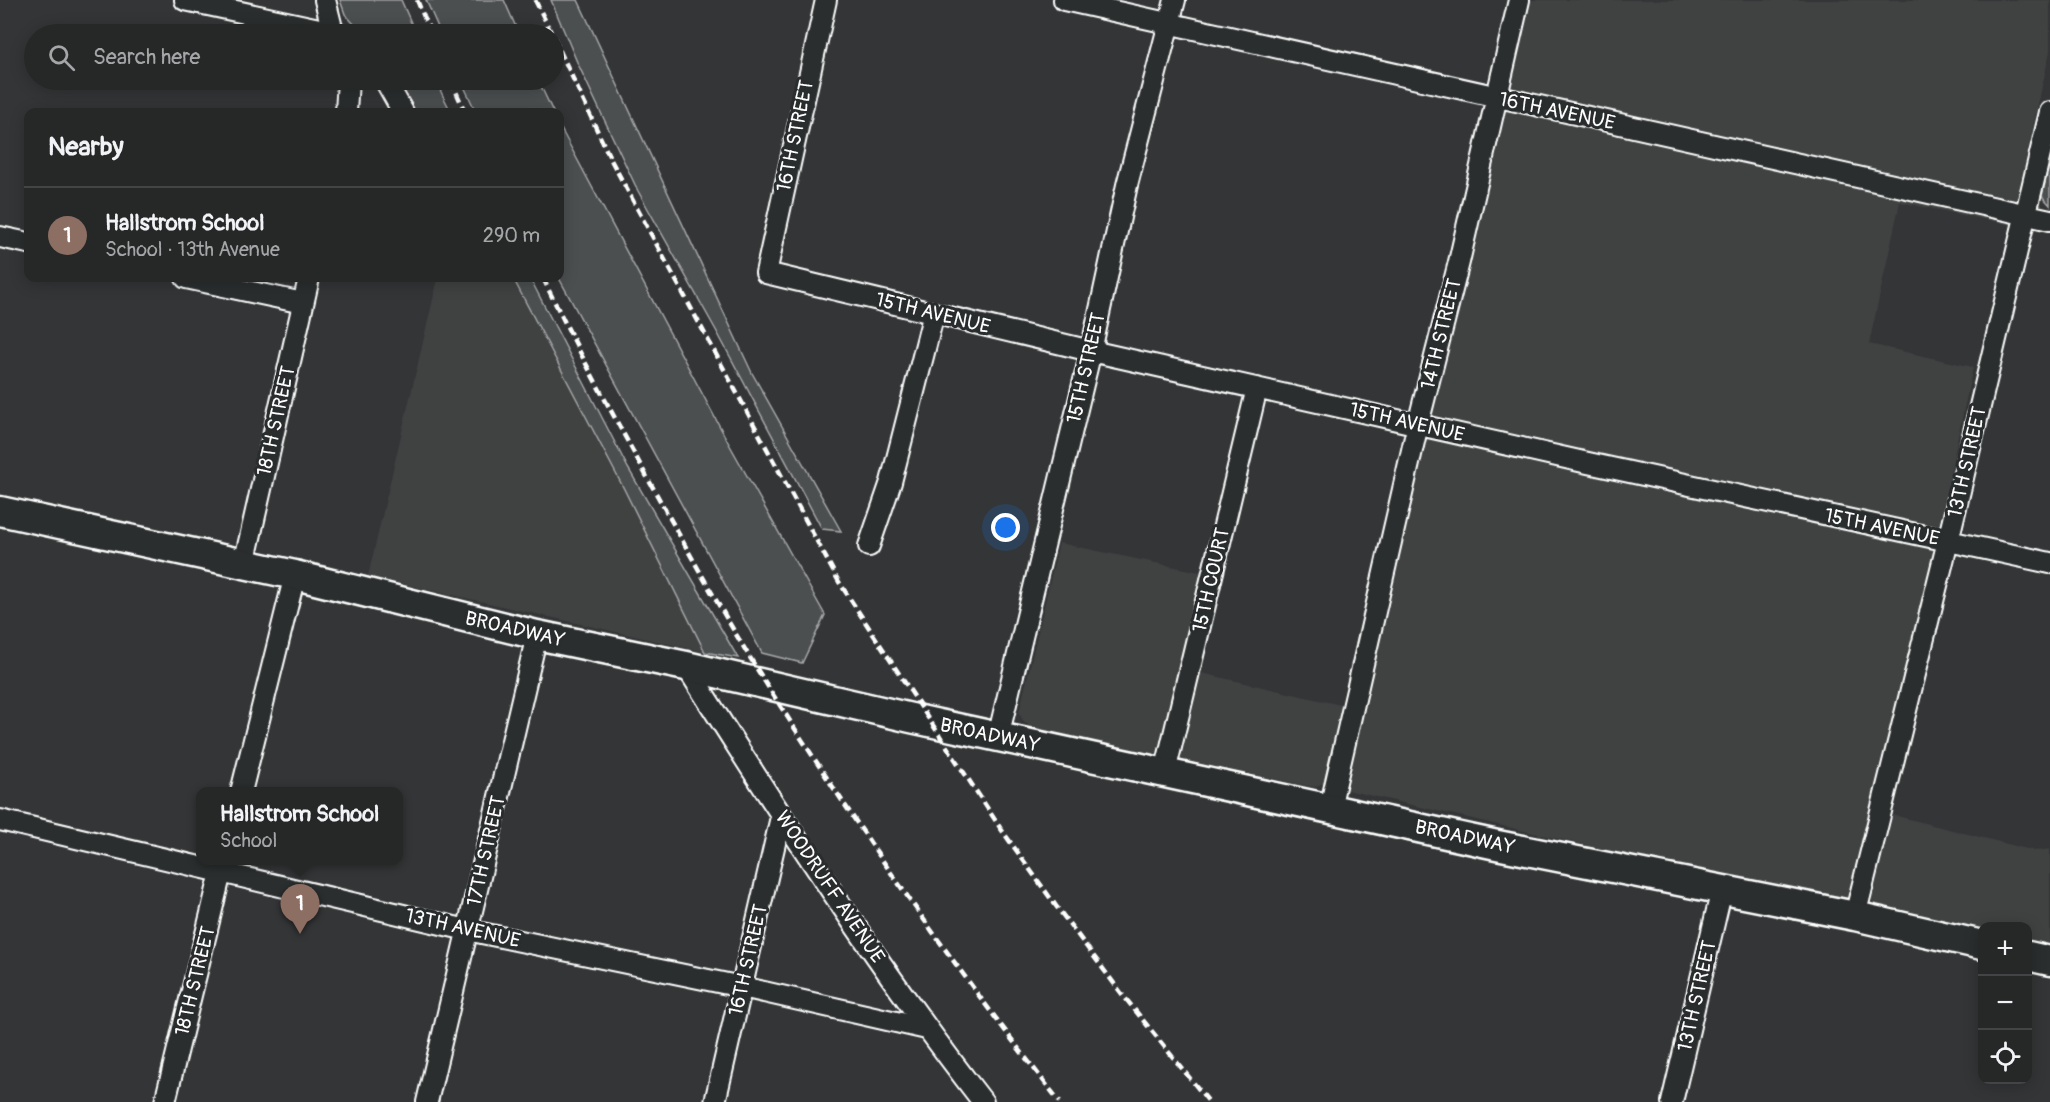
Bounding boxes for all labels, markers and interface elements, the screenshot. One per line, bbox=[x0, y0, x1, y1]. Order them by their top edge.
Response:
search box bbox=[24, 24, 564, 90]
icon: search bbox=[45, 41, 78, 74]
text: Search here bbox=[93, 43, 200, 71]
street label: 16TH STREET bbox=[771, 78, 819, 194]
street label: 16TH AVENUE bbox=[1497, 87, 1617, 135]
text: Nearby bbox=[48, 131, 124, 163]
text: Hallstrom School bbox=[105, 209, 264, 237]
text: 1 bbox=[64, 223, 71, 248]
text: 290 m bbox=[483, 223, 540, 248]
text: School · 13th Avenue bbox=[105, 237, 280, 262]
street label: 14TH STREET bbox=[1415, 276, 1467, 392]
street label: 15TH AVENUE bbox=[873, 287, 993, 339]
street label: 15TH STREET bbox=[1061, 310, 1111, 426]
street label: 18TH STREET bbox=[251, 364, 301, 478]
street label: 15TH AVENUE bbox=[1347, 397, 1467, 447]
street label: 13TH STREET bbox=[1942, 404, 1992, 520]
street label: 15TH AVENUE bbox=[1822, 503, 1942, 551]
your location bbox=[991, 513, 1020, 542]
street label: 15TH COURT bbox=[1187, 525, 1235, 635]
street label: BROADWAY bbox=[463, 605, 568, 653]
street label: BROADWAY bbox=[938, 712, 1043, 758]
popup bbox=[196, 787, 403, 865]
street label: 17TH STREET bbox=[461, 793, 511, 909]
text: Hallstrom School bbox=[220, 800, 379, 828]
street label: WOODRUFF AVENUE bbox=[770, 806, 890, 968]
street label: BROADWAY bbox=[1413, 814, 1518, 860]
text: School bbox=[220, 828, 277, 853]
pin: 1 bbox=[280, 884, 320, 934]
street label: 16TH STREET bbox=[723, 902, 773, 1018]
street label: 13TH AVENUE bbox=[403, 903, 523, 953]
map controls bbox=[1978, 922, 2032, 1084]
button: + bbox=[1978, 922, 2032, 976]
street label: 18TH STREET bbox=[169, 924, 221, 1038]
street label: 13TH STREET bbox=[1672, 938, 1722, 1054]
button: − bbox=[1978, 976, 2032, 1030]
button: locate bbox=[1978, 1030, 2032, 1084]

